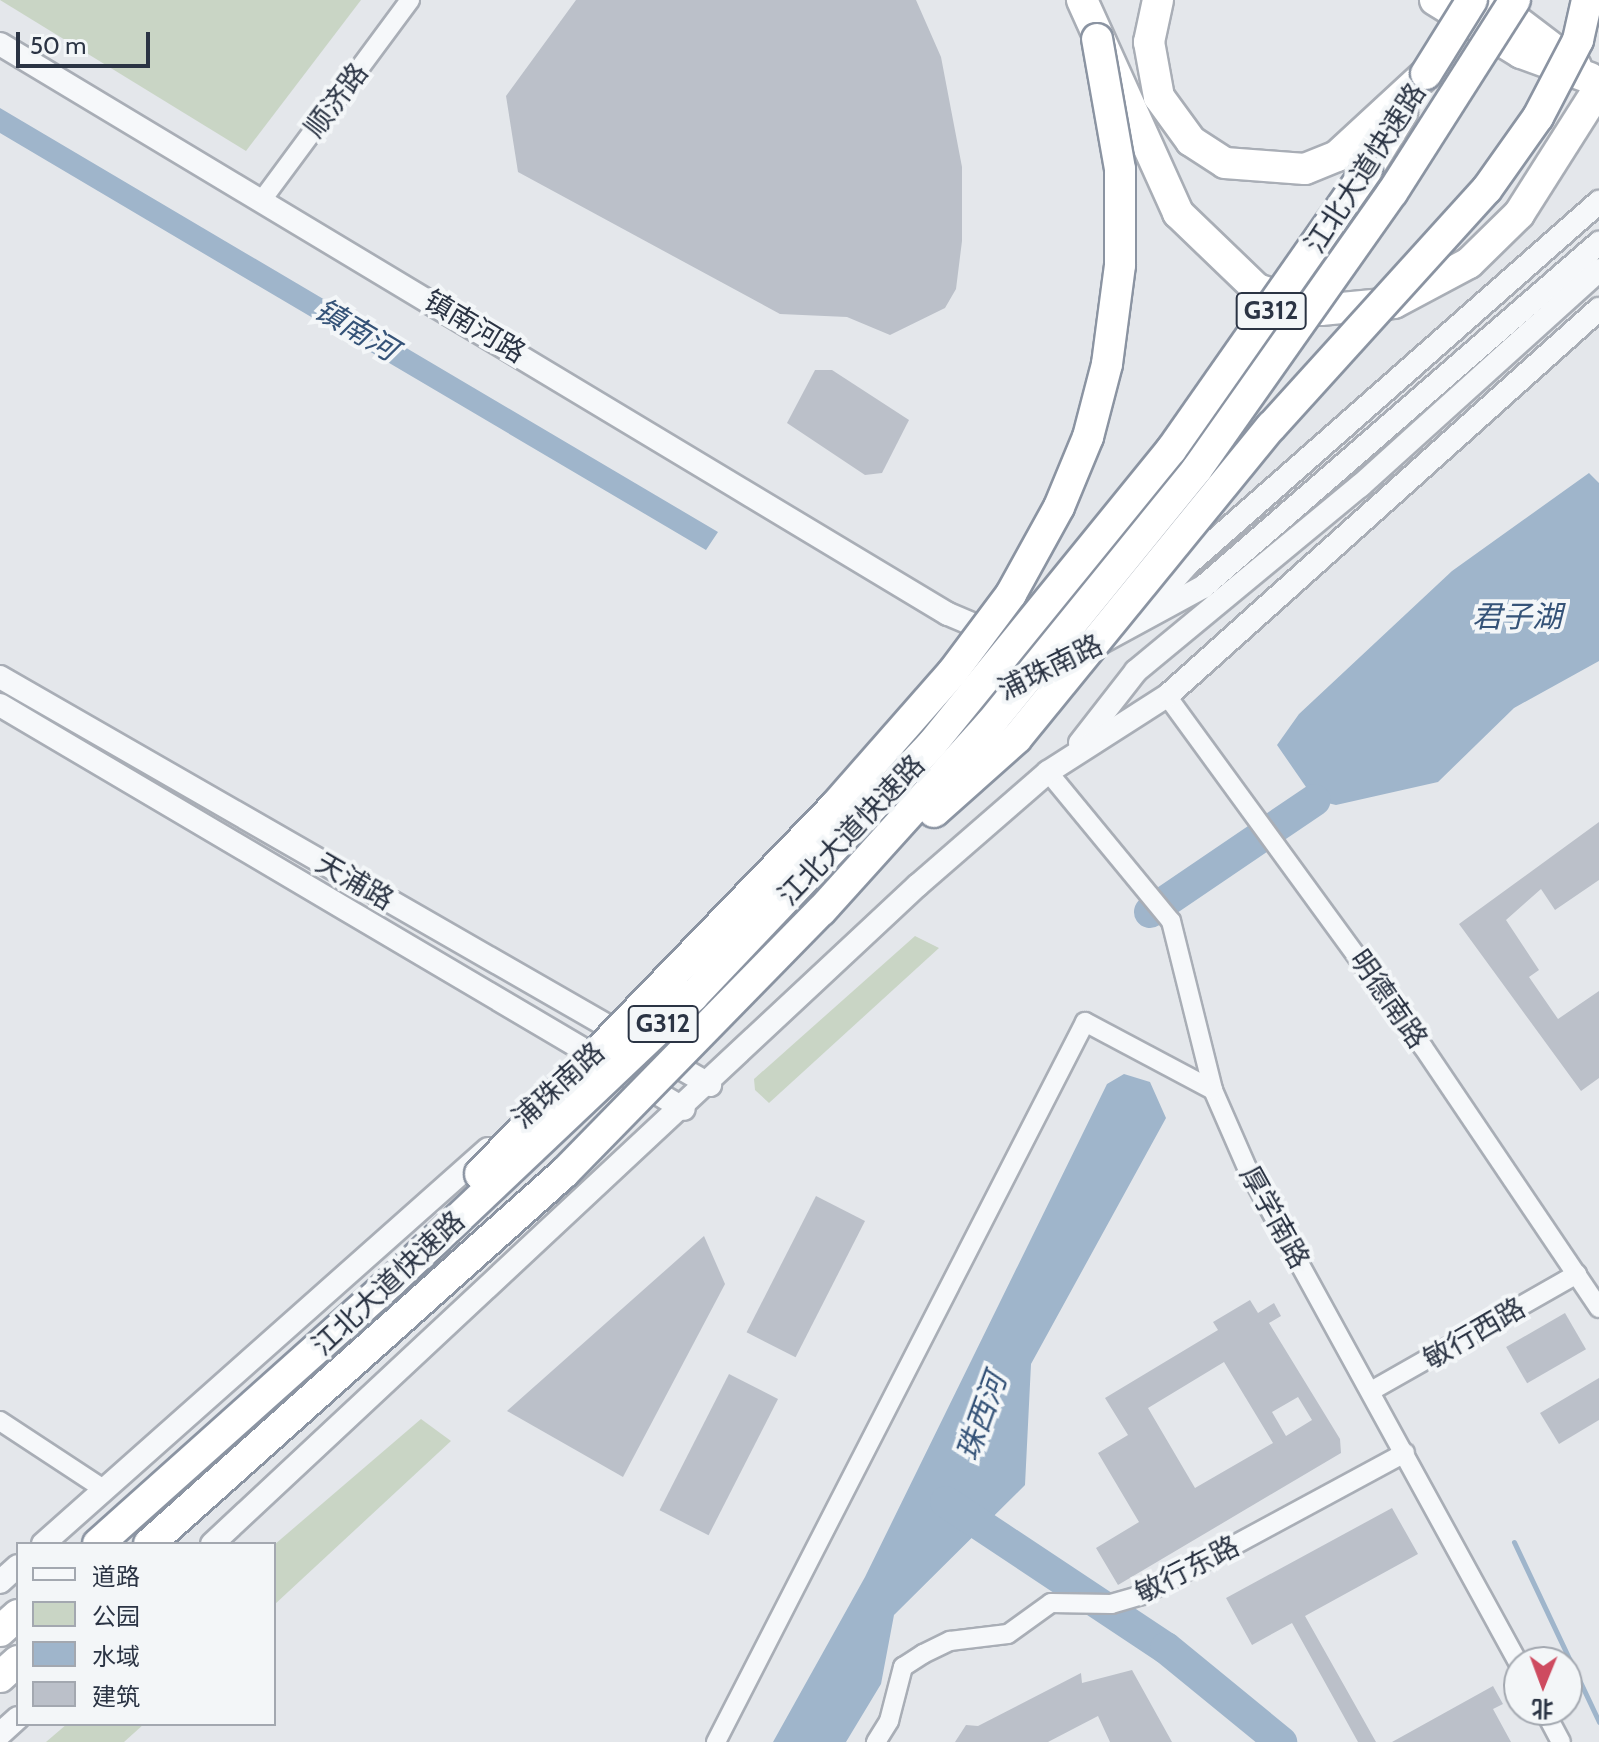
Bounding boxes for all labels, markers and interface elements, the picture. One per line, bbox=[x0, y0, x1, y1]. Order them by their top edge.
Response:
scale bar bbox=[20, 16, 154, 66]
text: 50 m bbox=[30, 31, 86, 60]
street label: 顺济路 bbox=[297, 56, 375, 144]
street label: 江北大道快速路 bbox=[1298, 77, 1432, 259]
street label: 镇南河路 bbox=[418, 283, 532, 369]
road number: G312 bbox=[1235, 289, 1307, 333]
water label: 镇南河 bbox=[308, 291, 404, 369]
water label: 君子湖 bbox=[1472, 599, 1562, 635]
street label: 浦珠南路 bbox=[992, 627, 1108, 707]
street label: 江北大道快速路 bbox=[771, 748, 931, 912]
street label: 天浦路 bbox=[310, 845, 400, 917]
street label: 明德南路 bbox=[1343, 943, 1435, 1055]
road number: G312 bbox=[627, 1002, 699, 1046]
street label: 浦珠南路 bbox=[505, 1035, 611, 1135]
street label: 厚学南路 bbox=[1233, 1160, 1317, 1274]
street label: 江北大道快速路 bbox=[305, 1204, 471, 1362]
street label: 敏行西路 bbox=[1417, 1290, 1531, 1376]
water label: 珠西河 bbox=[950, 1369, 1014, 1465]
street label: 敏行东路 bbox=[1129, 1529, 1245, 1609]
legend bbox=[16, 1542, 276, 1726]
text: 道路 bbox=[92, 1562, 140, 1591]
text: 公园 bbox=[92, 1602, 140, 1631]
text: 水域 bbox=[92, 1642, 140, 1671]
north arrow bbox=[1503, 1646, 1583, 1726]
text: 建筑 bbox=[92, 1682, 140, 1711]
text: 北 bbox=[1531, 1695, 1554, 1722]

